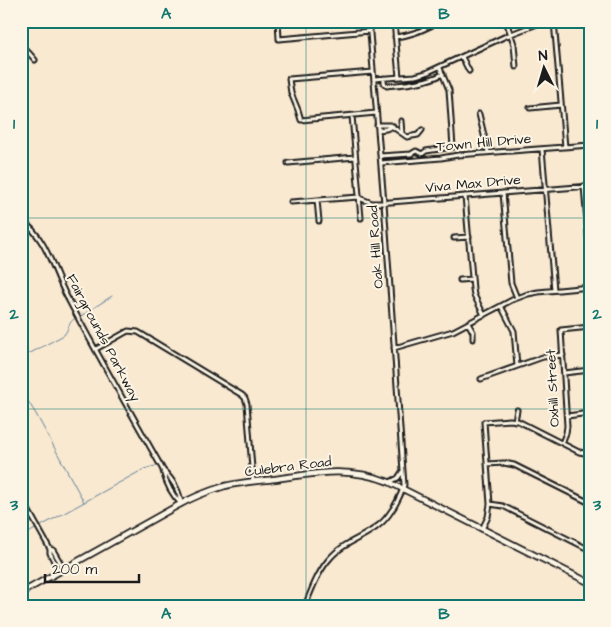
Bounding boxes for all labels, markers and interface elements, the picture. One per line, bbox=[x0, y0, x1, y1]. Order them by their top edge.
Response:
text: A bbox=[161, 3, 172, 25]
text: B bbox=[438, 3, 450, 25]
north arrow bbox=[518, 42, 568, 92]
text: N bbox=[538, 46, 548, 66]
text: 1 bbox=[13, 113, 16, 135]
text: 1 bbox=[596, 113, 599, 135]
street label: Town Hill Drive bbox=[436, 129, 533, 157]
street label: Viva Max Drive bbox=[425, 170, 522, 198]
street label: Oak Hill Road bbox=[363, 205, 389, 289]
street label: Fairgrounds Parkway bbox=[61, 271, 145, 406]
text: 2 bbox=[8, 303, 19, 325]
text: 2 bbox=[591, 303, 602, 325]
street label: Oxhill Street bbox=[541, 348, 565, 428]
street label: Culebra Road bbox=[243, 452, 333, 482]
text: 3 bbox=[9, 494, 19, 516]
text: 3 bbox=[592, 494, 602, 516]
scale bar bbox=[45, 552, 139, 584]
text: 200 m bbox=[52, 559, 98, 580]
text: A bbox=[161, 603, 172, 625]
text: B bbox=[438, 603, 450, 625]

